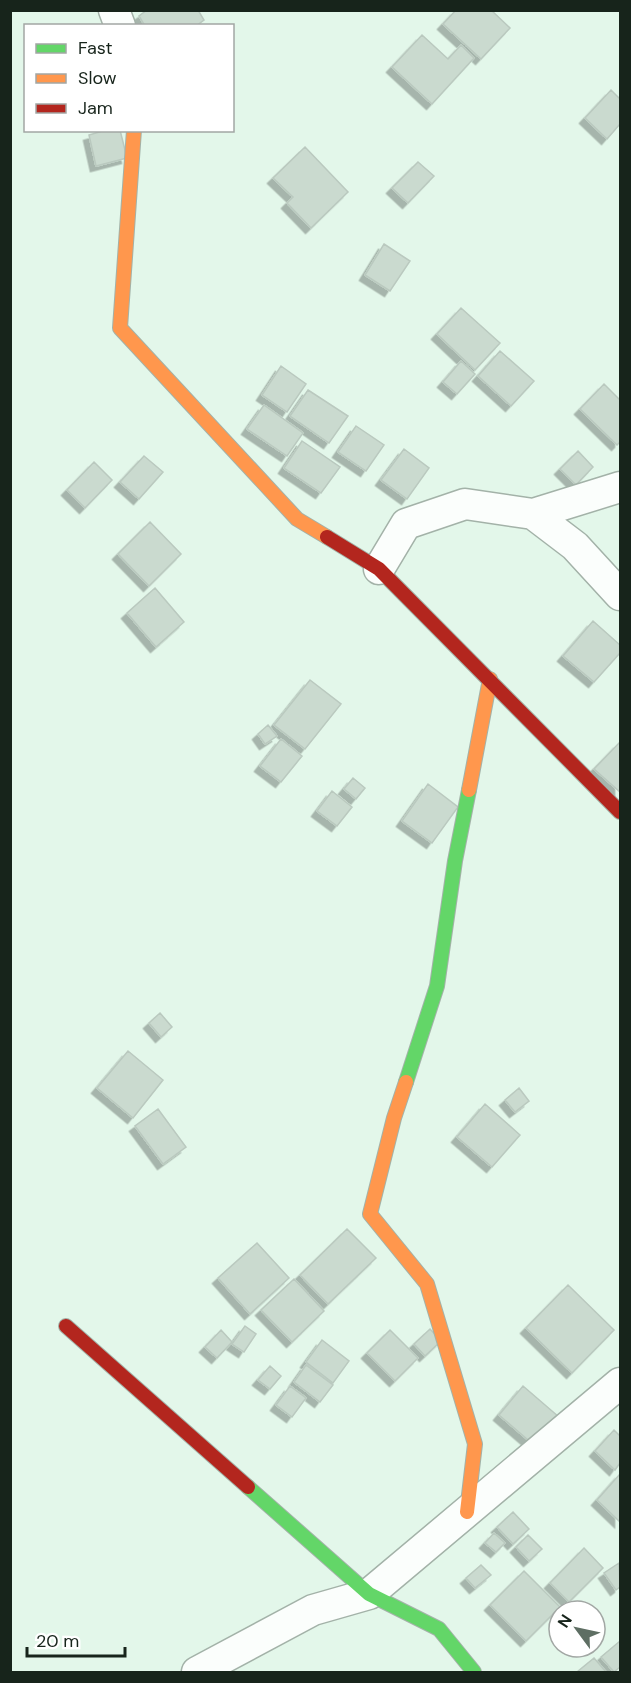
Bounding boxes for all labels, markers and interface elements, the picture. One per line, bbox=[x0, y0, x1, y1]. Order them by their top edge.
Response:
legend bbox=[24, 24, 234, 132]
text: Fast bbox=[78, 36, 113, 60]
text: Slow bbox=[78, 66, 117, 90]
text: Jam bbox=[78, 96, 113, 120]
north arrow bbox=[547, 1599, 607, 1659]
text: N bbox=[553, 1610, 577, 1632]
scale bar bbox=[27, 1620, 124, 1658]
text: 20 m bbox=[36, 1629, 79, 1653]

